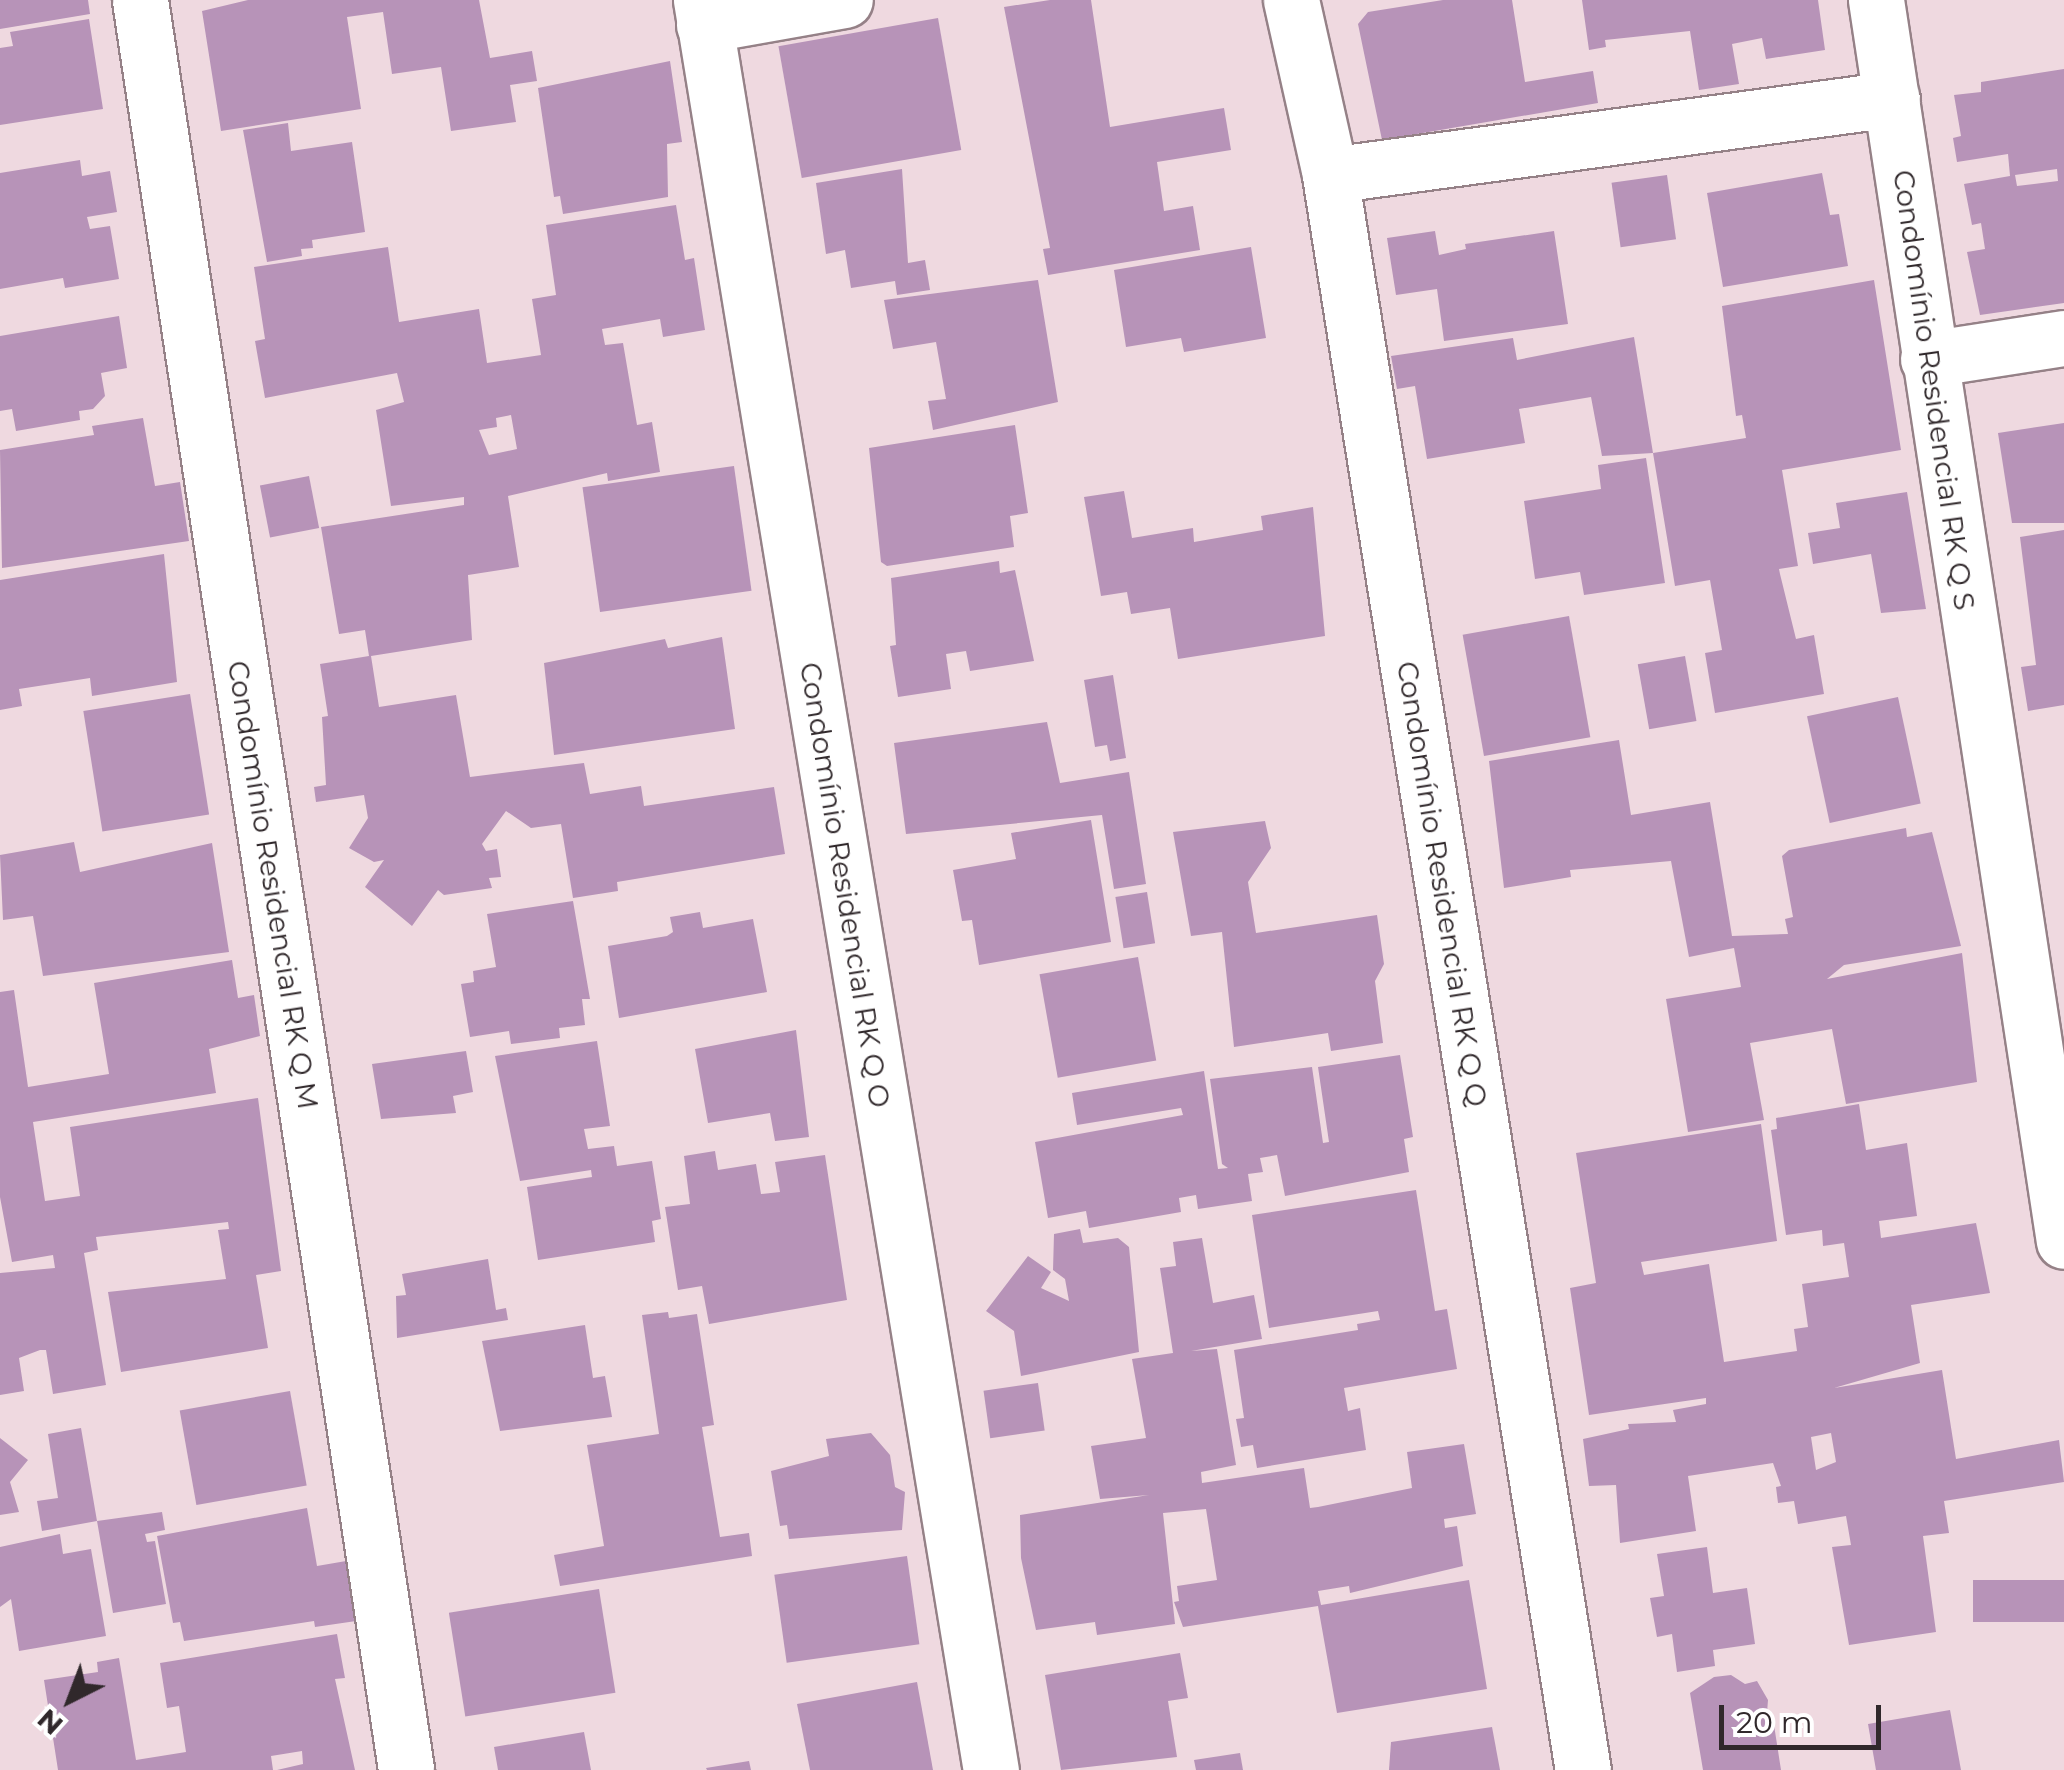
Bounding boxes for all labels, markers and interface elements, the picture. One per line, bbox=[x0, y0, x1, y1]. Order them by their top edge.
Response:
street label: Condomínio Residencial RK Q S bbox=[1886, 168, 1982, 612]
street label: Condomínio Residencial RK Q M bbox=[221, 658, 325, 1112]
street label: Condomínio Residencial RK Q Q bbox=[1390, 659, 1494, 1109]
street label: Condomínio Residencial RK Q O bbox=[793, 660, 897, 1110]
north arrow bbox=[20, 1650, 120, 1750]
scale bar bbox=[1724, 1685, 1886, 1747]
text: N bbox=[30, 1702, 70, 1742]
text: 20 m bbox=[1736, 1704, 1813, 1741]

